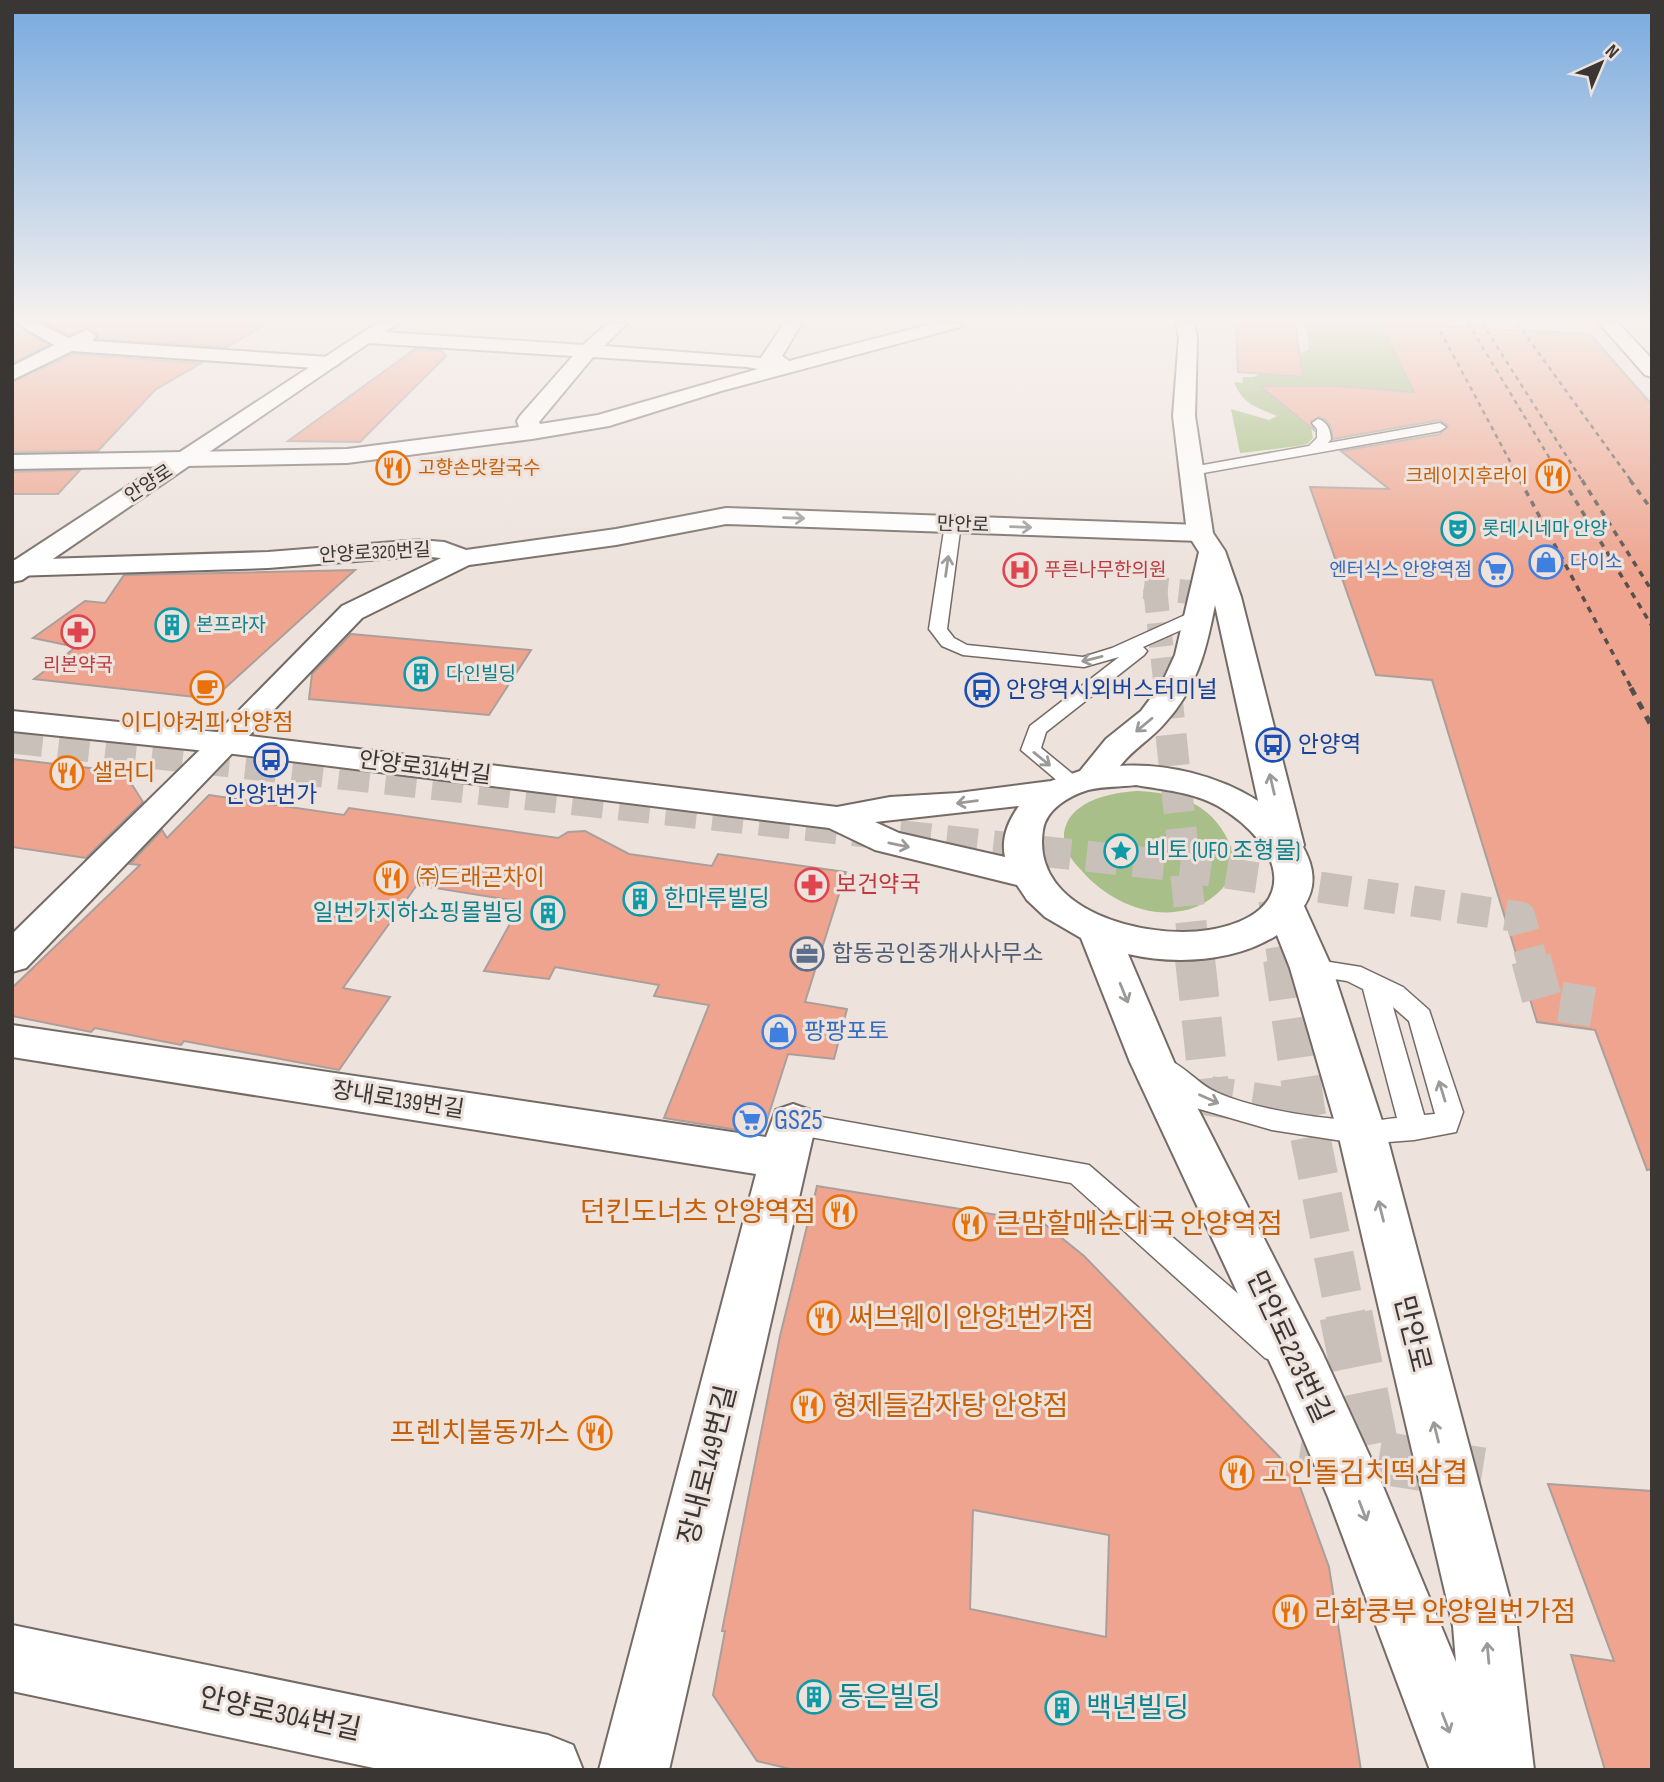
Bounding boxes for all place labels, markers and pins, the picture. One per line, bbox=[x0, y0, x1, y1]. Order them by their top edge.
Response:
restaurant icon: 고향손맛칼국수 bbox=[374, 449, 412, 487]
place label: 고향손맛칼국수 bbox=[418, 457, 540, 480]
restaurant icon: 크레이지후라이 bbox=[1534, 457, 1572, 495]
place label: 크레이지후라이 bbox=[1406, 465, 1528, 488]
theatre icon: 롯데시네마 안양 bbox=[1439, 510, 1477, 548]
place label: 롯데시네마 안양 bbox=[1482, 518, 1607, 541]
shop icon: 다이소 bbox=[1527, 543, 1565, 581]
hospital icon: 푸른나무한의원 bbox=[1001, 551, 1039, 589]
supermarket icon: 엔터식스 안양역점 bbox=[1477, 551, 1515, 589]
place label: 다이소 bbox=[1570, 551, 1622, 574]
place label: 푸른나무한의원 bbox=[1044, 559, 1166, 582]
place label: 엔터식스 안양역점 bbox=[1329, 559, 1472, 582]
building icon: 본프라자 bbox=[153, 606, 191, 644]
pharmacy icon: 리본약국 bbox=[59, 613, 97, 651]
place label: 본프라자 bbox=[196, 614, 266, 637]
place label: 리본약국 bbox=[43, 654, 113, 677]
building icon: 다인빌딩 bbox=[402, 655, 440, 693]
place label: 다인빌딩 bbox=[446, 663, 516, 686]
cafe icon: 이디야커피 안양점 bbox=[188, 669, 226, 707]
bus stop icon: 안양역시외버스터미널 bbox=[963, 671, 1001, 709]
place label: 안양역시외버스터미널 bbox=[1006, 676, 1218, 704]
place label: 이디야커피 안양점 bbox=[121, 709, 293, 737]
bus stop icon: 안양역 bbox=[1254, 726, 1292, 764]
place label: 안양역 bbox=[1298, 731, 1361, 759]
bus stop icon: 안양1번가 bbox=[252, 741, 290, 779]
restaurant icon: 샐러디 bbox=[48, 754, 86, 792]
place label: 샐러디 bbox=[92, 759, 155, 787]
place label: 안양1번가 bbox=[225, 781, 317, 809]
place icon: 비토 (UFO 조형물) bbox=[1102, 832, 1140, 870]
place label: 비토 (UFO 조형물) bbox=[1146, 837, 1301, 865]
restaurant icon: ㈜드래곤차이 bbox=[372, 859, 410, 897]
place label: ㈜드래곤차이 bbox=[416, 864, 545, 892]
pharmacy icon: 보건약국 bbox=[793, 866, 831, 904]
place label: 보건약국 bbox=[836, 871, 921, 899]
building icon: 한마루빌딩 bbox=[621, 880, 659, 918]
place label: 한마루빌딩 bbox=[664, 885, 770, 913]
building icon: 일번가지하쇼핑몰빌딩 bbox=[529, 894, 567, 932]
place label: 일번가지하쇼핑몰빌딩 bbox=[312, 899, 524, 927]
office icon: 합동공인중개사사무소 bbox=[788, 935, 826, 973]
place label: 합동공인중개사사무소 bbox=[832, 940, 1044, 968]
shop icon: 팡팡포토 bbox=[760, 1013, 798, 1051]
place label: 팡팡포토 bbox=[804, 1018, 889, 1046]
supermarket icon: GS25 bbox=[731, 1101, 769, 1139]
place label: GS25 bbox=[774, 1104, 823, 1137]
restaurant icon: 던킨도너츠 안양역점 bbox=[821, 1193, 859, 1231]
place label: 던킨도너츠 안양역점 bbox=[580, 1196, 816, 1229]
restaurant icon: 큰맘할매순대국 안양역점 bbox=[951, 1205, 989, 1243]
place label: 큰맘할매순대국 안양역점 bbox=[995, 1208, 1283, 1241]
restaurant icon: 써브웨이 안양1번가점 bbox=[805, 1299, 843, 1337]
place label: 써브웨이 안양1번가점 bbox=[848, 1302, 1094, 1335]
restaurant icon: 형제들감자탕 안양점 bbox=[789, 1387, 827, 1425]
place label: 형제들감자탕 안양점 bbox=[832, 1390, 1068, 1423]
restaurant icon: 프렌치불동까스 bbox=[576, 1414, 614, 1452]
place label: 프렌치불동까스 bbox=[390, 1417, 570, 1450]
restaurant icon: 고인돌김치떡삼겹 bbox=[1218, 1454, 1256, 1492]
place label: 고인돌김치떡삼겹 bbox=[1262, 1457, 1468, 1490]
restaurant icon: 라화쿵부 안양일번가점 bbox=[1271, 1593, 1309, 1631]
place label: 라화쿵부 안양일번가점 bbox=[1314, 1596, 1576, 1629]
building icon: 동은빌딩 bbox=[795, 1678, 833, 1716]
place label: 동은빌딩 bbox=[838, 1681, 941, 1714]
building icon: 백년빌딩 bbox=[1043, 1689, 1081, 1727]
place label: 백년빌딩 bbox=[1086, 1692, 1189, 1725]

